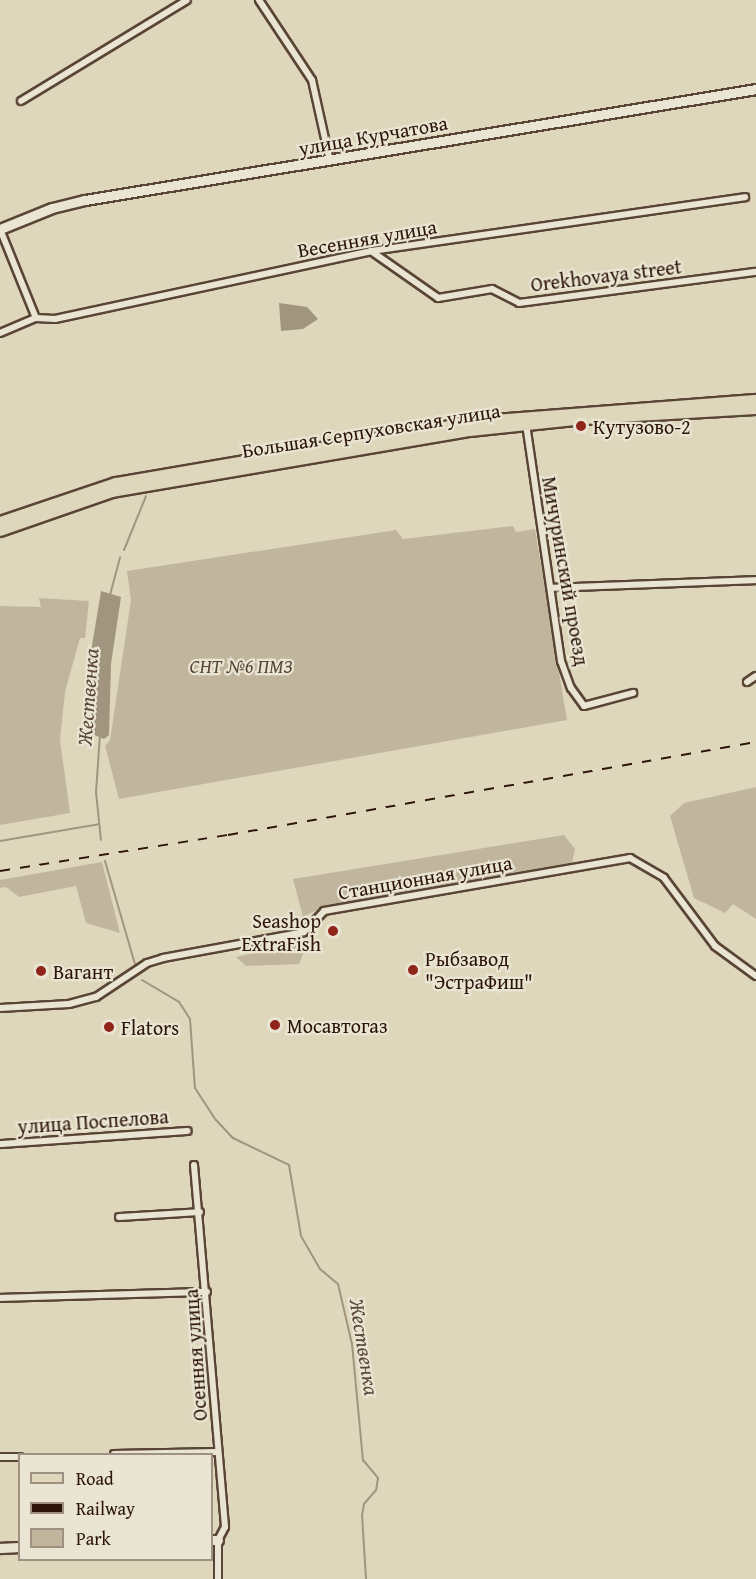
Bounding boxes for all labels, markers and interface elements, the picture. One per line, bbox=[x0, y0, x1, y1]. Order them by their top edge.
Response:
street label: улица Курчатова bbox=[297, 110, 449, 160]
street label: Весенняя улица bbox=[296, 214, 438, 262]
street label: Orekhovaya street bbox=[529, 254, 683, 296]
street label: Большая Серпуховская улица bbox=[240, 398, 502, 462]
place label: Кутузово-2 bbox=[593, 414, 691, 438]
marker: Кутузово-2 bbox=[574, 419, 588, 433]
street label: Мичуринский проезд bbox=[538, 475, 594, 667]
water label: Жественка bbox=[72, 647, 104, 747]
park label: СНТ №6 ПМЗ bbox=[190, 653, 292, 677]
street label: Станционная улица bbox=[336, 850, 514, 904]
place label: Seashop ExtraFish bbox=[242, 908, 321, 955]
marker: Seashop ExtraFish bbox=[326, 924, 340, 938]
place label: Рыбзавод "ЭстраФиш" bbox=[425, 946, 533, 993]
place label: Вагант bbox=[53, 959, 113, 983]
marker: Рыбзавод "ЭстраФиш" bbox=[406, 963, 420, 977]
marker: Вагант bbox=[34, 964, 48, 978]
place label: Мосавтогаз bbox=[287, 1013, 388, 1037]
place label: Flators bbox=[121, 1015, 179, 1039]
marker: Мосавтогаз bbox=[268, 1018, 282, 1032]
marker: Flators bbox=[102, 1020, 116, 1034]
street label: улица Поспелова bbox=[17, 1104, 169, 1138]
street label: Осенняя улица bbox=[178, 1288, 212, 1422]
water label: Жественка bbox=[344, 1297, 384, 1397]
legend bbox=[18, 1453, 213, 1561]
text: Road bbox=[76, 1465, 114, 1492]
text: Railway bbox=[76, 1495, 135, 1522]
text: Park bbox=[76, 1525, 111, 1552]

